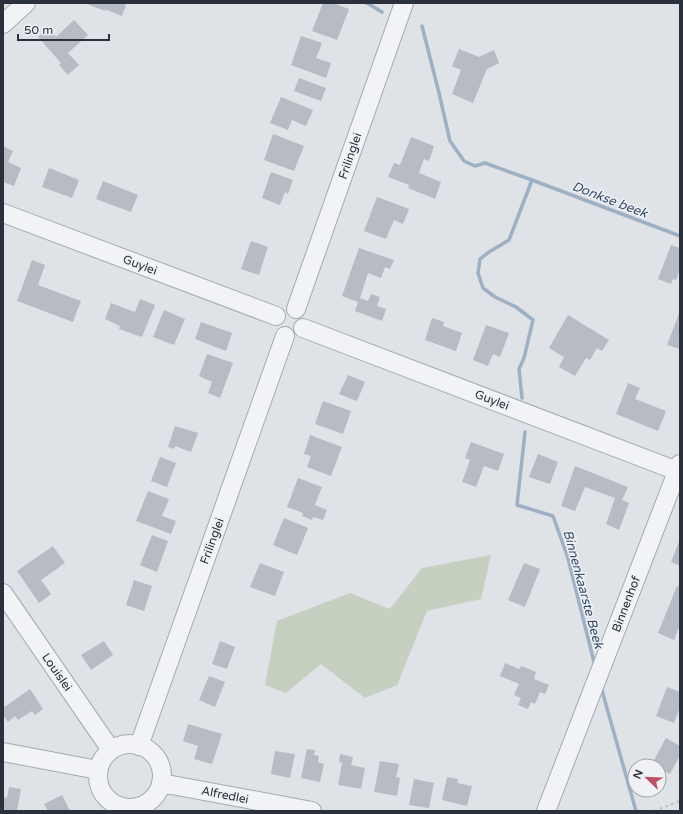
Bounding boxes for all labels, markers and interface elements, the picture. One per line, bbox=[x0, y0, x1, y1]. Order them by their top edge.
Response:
scale bar bbox=[18, 16, 109, 42]
text: 50 m bbox=[24, 23, 53, 37]
street label: Frilinglei bbox=[336, 131, 364, 181]
water label: Donkse beek bbox=[570, 178, 650, 222]
street label: Guylei bbox=[121, 252, 159, 278]
street label: Guylei bbox=[473, 387, 511, 413]
street label: Frilinglei bbox=[197, 516, 227, 566]
water label: Binnenkaarste Beek bbox=[559, 528, 607, 651]
street label: Binnenhof bbox=[609, 574, 643, 634]
street label: Louislei bbox=[39, 650, 75, 694]
north arrow bbox=[627, 758, 667, 798]
text: N bbox=[631, 768, 646, 781]
street label: Alfredlei bbox=[200, 784, 250, 806]

